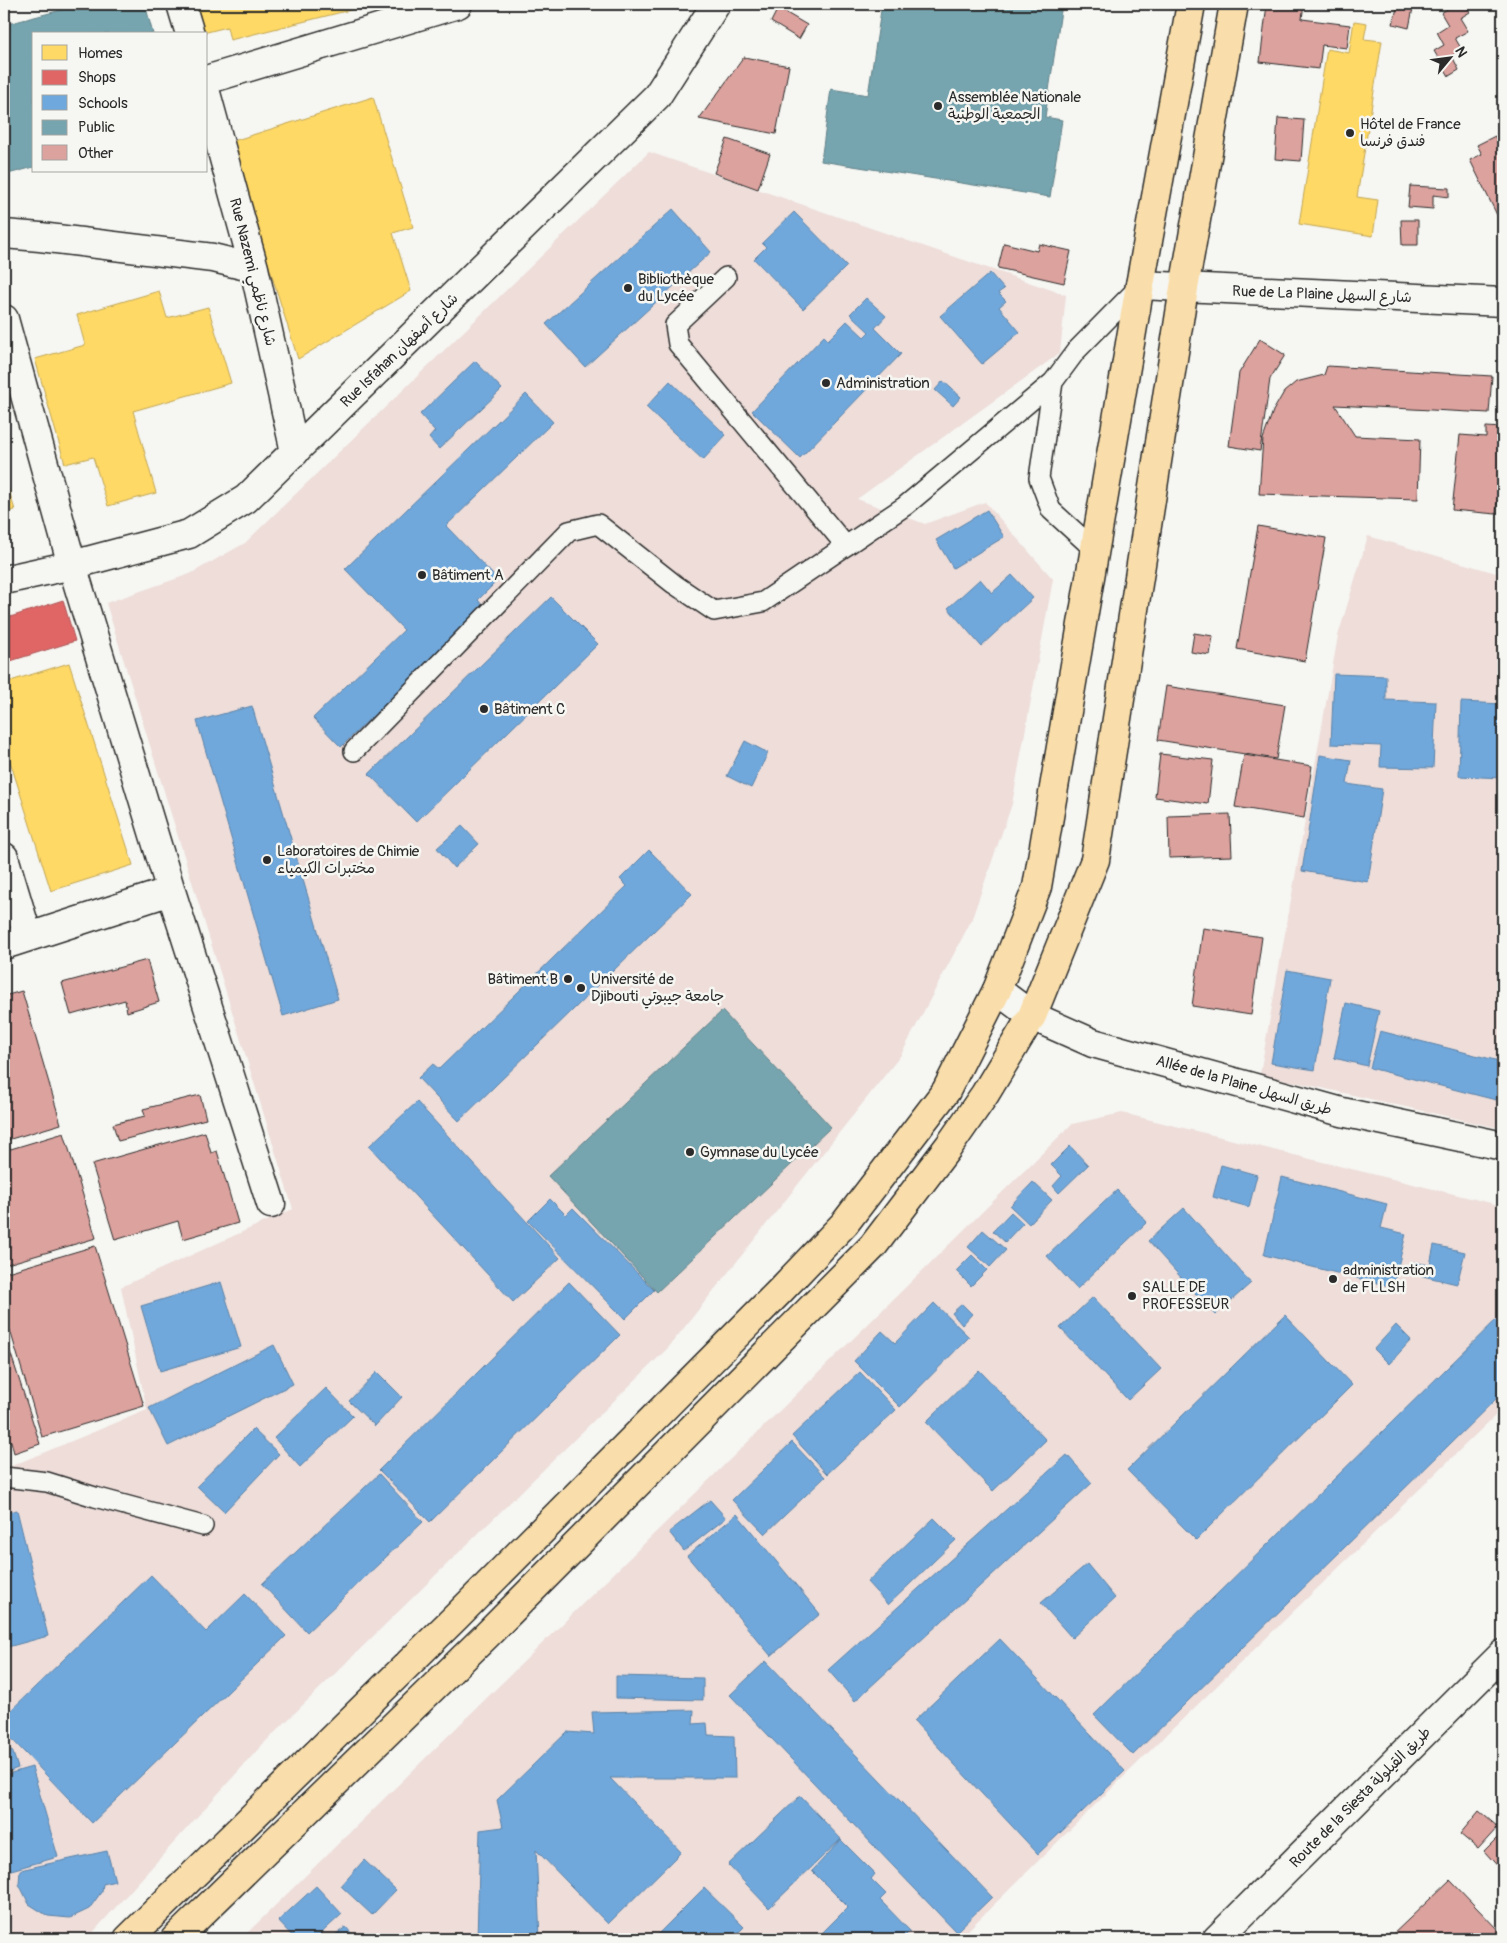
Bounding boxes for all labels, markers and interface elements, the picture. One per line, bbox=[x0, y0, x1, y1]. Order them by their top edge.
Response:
legend bbox=[32, 32, 208, 172]
north arrow bbox=[1424, 32, 1474, 82]
text: Homes bbox=[78, 44, 123, 63]
text: N bbox=[1451, 44, 1471, 60]
text: Shops bbox=[78, 68, 116, 87]
place label: Assemblée Nationale الجمعية الوطنية bbox=[948, 88, 1082, 124]
text: Schools bbox=[78, 94, 128, 113]
marker: Assemblée Nationale الجمعية الوطنية bbox=[932, 100, 944, 112]
place label: Hôtel de France فندق فرنسا bbox=[1360, 115, 1461, 151]
text: Public bbox=[78, 118, 115, 137]
marker: Hôtel de France فندق فرنسا bbox=[1344, 127, 1356, 139]
text: Other bbox=[78, 144, 114, 163]
street label: Rue Nazemi شارع ناظمي bbox=[222, 196, 280, 349]
place label: Bibliothèque du Lycée bbox=[638, 270, 714, 306]
marker: Bibliothèque du Lycée bbox=[622, 282, 634, 294]
street label: Rue de La Plaine شارع السهل bbox=[1232, 282, 1412, 307]
street label: Rue Isfahan شارع أصفهان bbox=[336, 289, 462, 412]
place label: Administration bbox=[836, 374, 930, 393]
marker: Administration bbox=[820, 377, 832, 389]
place label: Bâtiment A bbox=[432, 566, 504, 585]
marker: Bâtiment A bbox=[416, 569, 428, 581]
place label: Bâtiment C bbox=[494, 700, 565, 719]
marker: Bâtiment C bbox=[478, 703, 490, 715]
place label: Laboratoires de Chimie مختبرات الكيمياء bbox=[277, 842, 420, 878]
marker: Laboratoires de Chimie مختبرات الكيمياء bbox=[261, 854, 273, 866]
place label: Bâtiment B bbox=[488, 970, 558, 989]
place label: Université de Djibouti جامعة جيبوتي bbox=[591, 970, 724, 1009]
marker: Bâtiment B bbox=[562, 973, 574, 985]
marker: Université de Djibouti جامعة جيبوتي bbox=[575, 982, 587, 994]
street label: Allée de la Plaine طريق السهل bbox=[1154, 1051, 1334, 1120]
place label: Gymnase du Lycée bbox=[700, 1143, 819, 1162]
marker: Gymnase du Lycée bbox=[684, 1146, 696, 1158]
place label: administration de FLLSH bbox=[1343, 1261, 1434, 1297]
marker: administration de FLLSH bbox=[1327, 1273, 1339, 1285]
place label: SALLE DE PROFESSEUR bbox=[1142, 1278, 1230, 1314]
marker: SALLE DE PROFESSEUR bbox=[1126, 1290, 1138, 1302]
street label: Route de la Siesta طريق القيلولة bbox=[1286, 1723, 1435, 1872]

